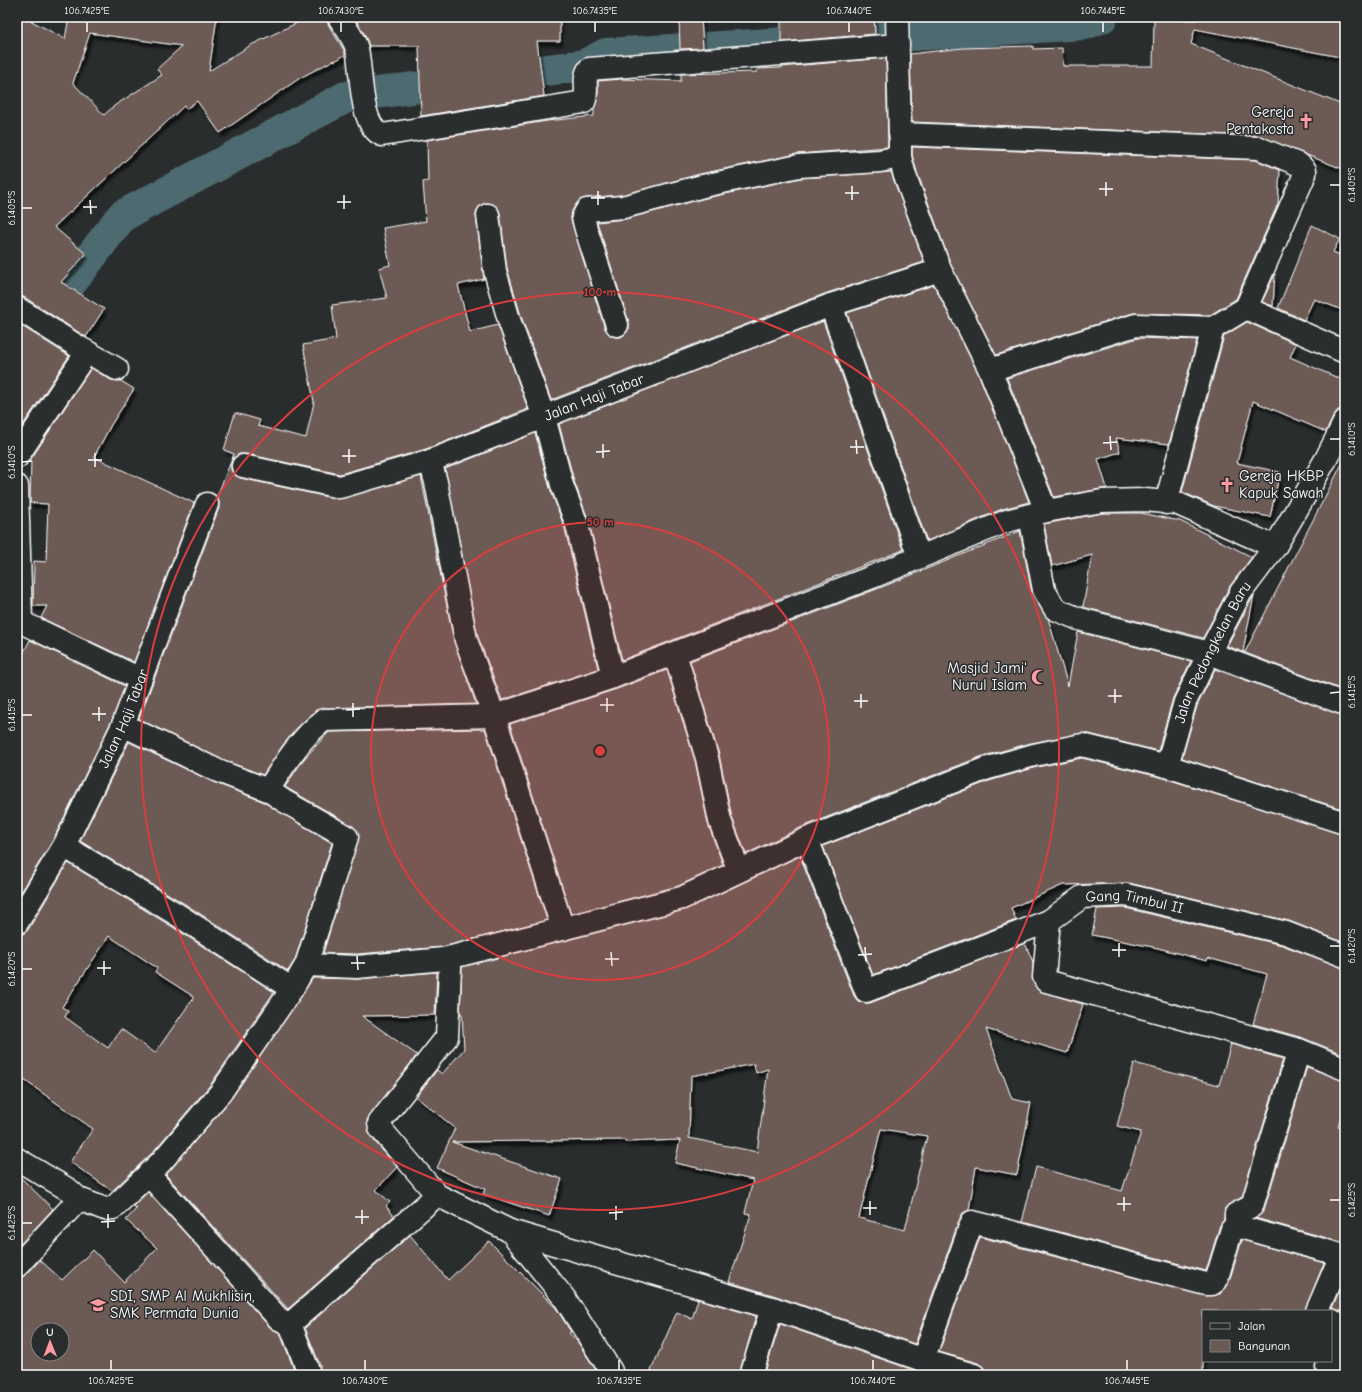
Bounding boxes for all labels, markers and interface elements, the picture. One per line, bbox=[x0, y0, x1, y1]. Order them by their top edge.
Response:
text: 106.7425°E bbox=[65, 5, 109, 17]
text: 106.7430°E bbox=[318, 5, 364, 17]
text: 106.7435°E bbox=[573, 5, 617, 17]
text: 106.7440°E bbox=[826, 5, 872, 17]
text: 106.7445°E bbox=[1081, 5, 1125, 17]
place label: Gereja Pentakosta bbox=[1226, 103, 1294, 138]
church icon: Gereja Pentakosta bbox=[1297, 112, 1315, 130]
text: 6.1405°S bbox=[1346, 167, 1358, 203]
text: 6.1405°S bbox=[6, 190, 18, 226]
text: 100 m bbox=[584, 285, 616, 299]
street label: Jalan Haji Tabar bbox=[542, 370, 647, 425]
text: 6.1410°S bbox=[1346, 422, 1358, 456]
text: 6.1410°S bbox=[6, 445, 18, 479]
place label: Gereja HKBP Kapuk Sawah bbox=[1239, 467, 1324, 502]
church icon: Gereja HKBP Kapuk Sawah bbox=[1218, 476, 1236, 494]
text: 50 m bbox=[586, 515, 614, 529]
street label: Jalan Pedongkelan Baru bbox=[1171, 578, 1255, 725]
place label: Masjid Jami' Nurul Islam bbox=[947, 659, 1027, 694]
street label: Jalan Haji Tabar bbox=[94, 667, 152, 771]
mosque icon: Masjid Jami' Nurul Islam bbox=[1030, 668, 1048, 686]
text: 6.1415°S bbox=[1346, 675, 1358, 709]
text: 6.1415°S bbox=[6, 698, 18, 732]
centre of rings bbox=[593, 744, 607, 758]
street label: Gang Timbul II bbox=[1085, 886, 1185, 917]
text: 6.1420°S bbox=[1346, 928, 1358, 964]
text: 6.1420°S bbox=[6, 951, 18, 987]
text: 6.1425°S bbox=[1346, 1182, 1358, 1217]
text: 6.1425°S bbox=[6, 1205, 18, 1240]
place label: SDI, SMP Al Mukhlisin, SMK Permata Dunia bbox=[110, 1287, 255, 1322]
school or university icon: SDI, SMP Al Mukhlisin, SMK Permata Dunia bbox=[89, 1296, 107, 1314]
legend bbox=[1202, 1310, 1332, 1362]
text: Jalan bbox=[1238, 1319, 1265, 1333]
north arrow bbox=[30, 1322, 70, 1362]
text: U bbox=[46, 1326, 54, 1339]
text: Bangunan bbox=[1238, 1339, 1290, 1353]
text: 106.7425°E bbox=[89, 1375, 133, 1387]
text: 106.7430°E bbox=[342, 1375, 388, 1387]
text: 106.7435°E bbox=[597, 1375, 641, 1387]
text: 106.7440°E bbox=[850, 1375, 896, 1387]
text: 106.7445°E bbox=[1105, 1375, 1149, 1387]

